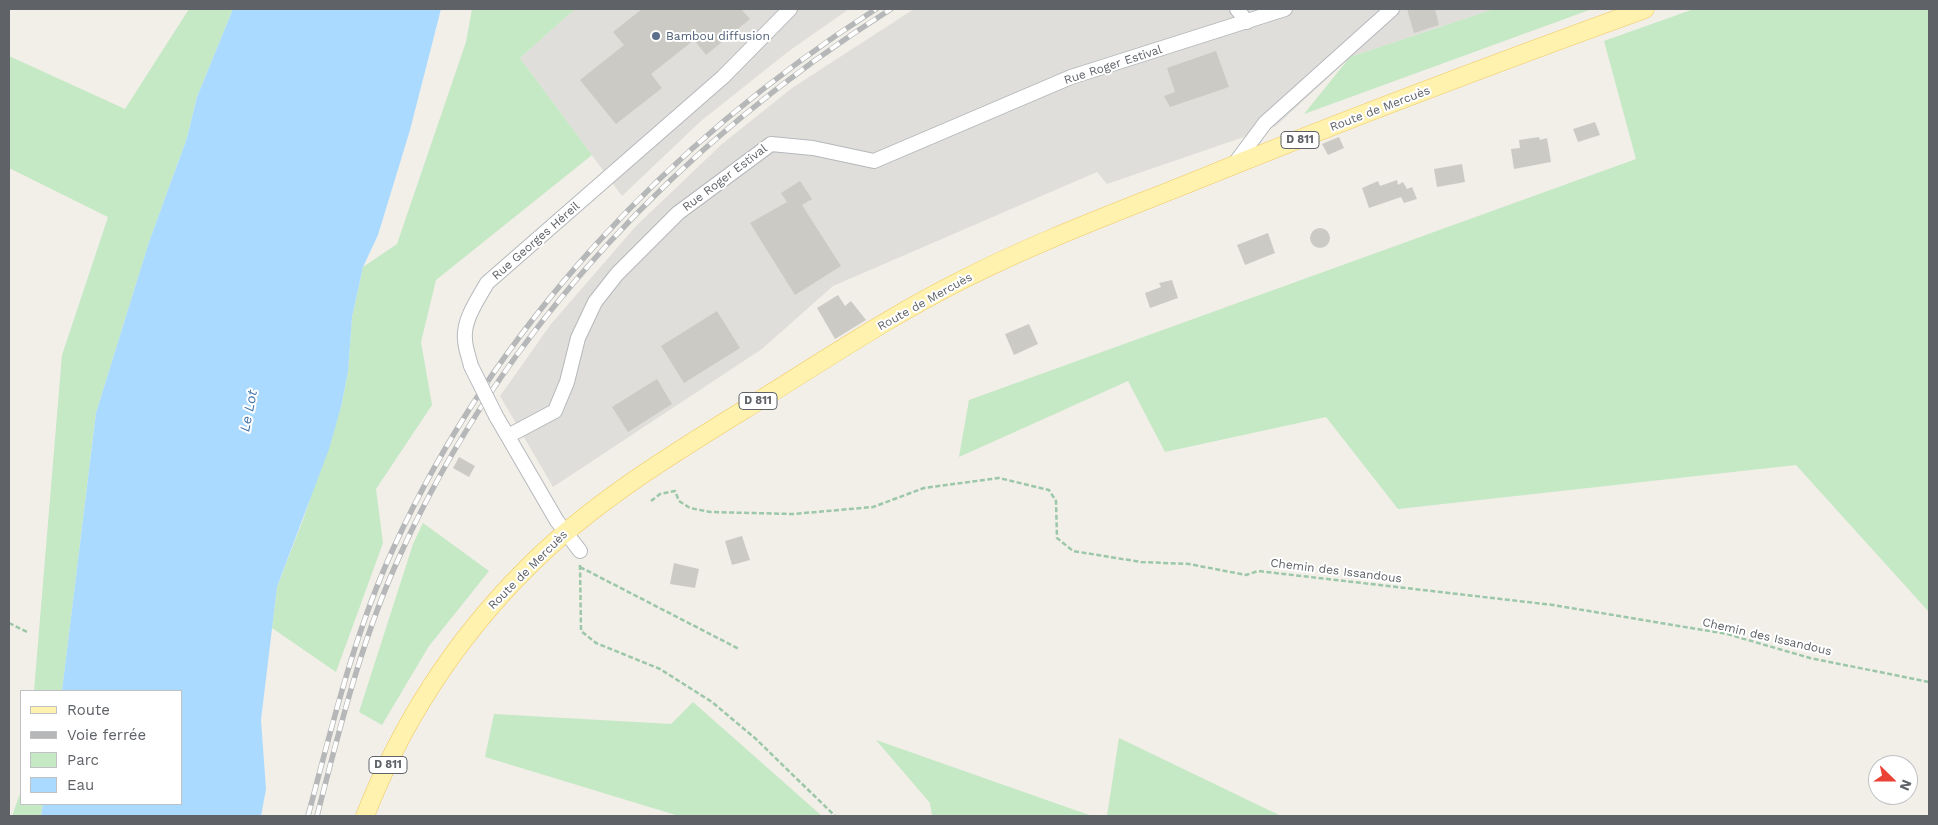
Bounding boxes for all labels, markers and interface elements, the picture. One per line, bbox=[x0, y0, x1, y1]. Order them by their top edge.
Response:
place label: Bambou diffusion bbox=[666, 29, 770, 43]
marker: Bambou diffusion bbox=[650, 30, 662, 42]
street label: Rue Roger Estival bbox=[1062, 42, 1164, 88]
street label: Route de Mercuès bbox=[1328, 83, 1432, 135]
road number: D 811 bbox=[1281, 132, 1319, 148]
street label: Rue Roger Estival bbox=[680, 141, 770, 215]
street label: Rue Georges Héreil bbox=[489, 199, 583, 283]
street label: Route de Mercuès bbox=[875, 270, 975, 334]
water label: Le Lot bbox=[237, 389, 261, 433]
road number: D 811 bbox=[739, 392, 777, 410]
street label: Route de Mercuès bbox=[485, 527, 571, 613]
street label: Chemin des Issandous bbox=[1269, 556, 1403, 586]
street label: Chemin des Issandous bbox=[1701, 615, 1833, 659]
legend bbox=[20, 690, 182, 805]
text: Route bbox=[67, 701, 110, 719]
text: Voie ferrée bbox=[67, 726, 146, 744]
text: Parc bbox=[67, 751, 99, 769]
north arrow bbox=[1868, 755, 1918, 805]
road number: D 811 bbox=[369, 756, 407, 774]
text: Eau bbox=[67, 776, 94, 794]
text: N bbox=[1897, 777, 1915, 793]

